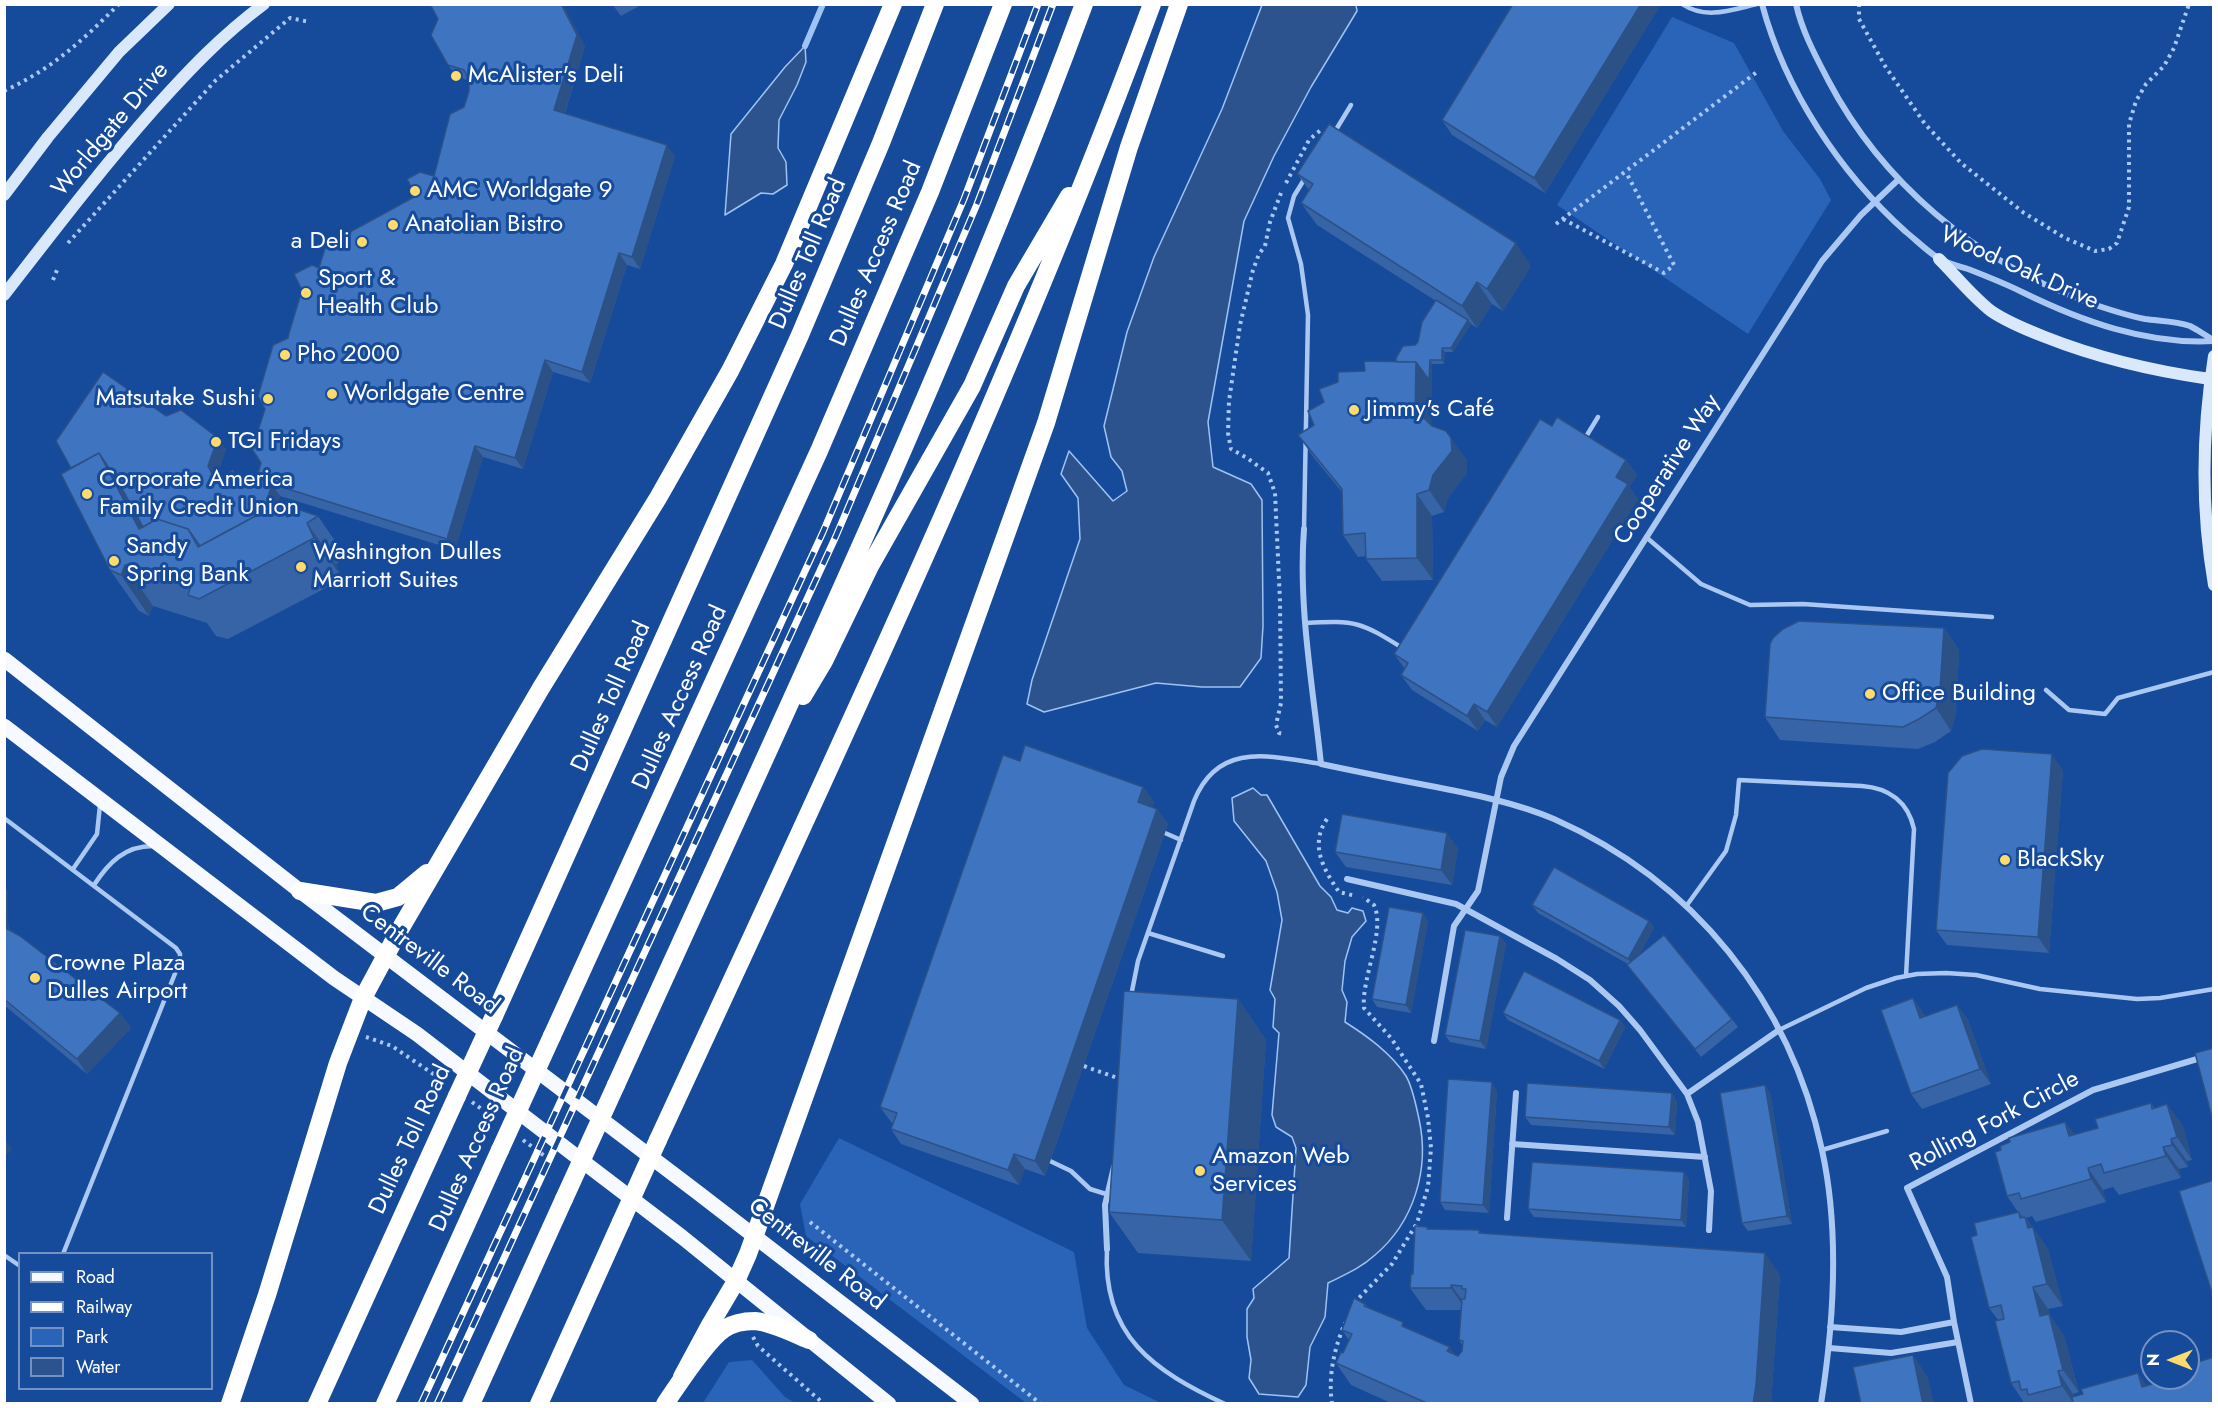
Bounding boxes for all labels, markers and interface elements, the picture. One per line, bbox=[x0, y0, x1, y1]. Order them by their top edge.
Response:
street label: Worldgate Drive bbox=[47, 57, 175, 203]
place label: McAlister's Deli bbox=[468, 62, 624, 90]
marker: McAlister's Deli bbox=[449, 69, 463, 83]
street label: Dulles Access Road bbox=[825, 157, 929, 351]
street label: Dulles Toll Road bbox=[764, 174, 854, 334]
place label: AMC Worldgate 9 bbox=[427, 177, 613, 205]
marker: AMC Worldgate 9 bbox=[408, 184, 422, 198]
place label: Anatolian Bistro bbox=[405, 211, 563, 239]
marker: Anatolian Bistro bbox=[386, 218, 400, 232]
street label: Wood Oak Drive bbox=[1935, 221, 2103, 317]
place label: a Deli bbox=[291, 228, 350, 256]
marker: a Deli bbox=[355, 235, 369, 249]
place label: Sport & Health Club bbox=[318, 265, 438, 321]
marker: Sport & Health Club bbox=[299, 286, 313, 300]
place label: Pho 2000 bbox=[297, 341, 400, 369]
marker: Pho 2000 bbox=[278, 348, 292, 362]
place label: Worldgate Centre bbox=[344, 380, 524, 408]
place label: Matsutake Sushi bbox=[96, 385, 256, 413]
marker: Worldgate Centre bbox=[325, 387, 339, 401]
street label: Cooperative Way bbox=[1609, 389, 1727, 551]
marker: Matsutake Sushi bbox=[261, 392, 275, 406]
place label: Jimmy's Café bbox=[1366, 396, 1494, 424]
marker: Jimmy's Café bbox=[1347, 403, 1361, 417]
place label: TGI Fridays bbox=[228, 428, 341, 456]
marker: TGI Fridays bbox=[209, 435, 223, 449]
place label: Corporate America Family Credit Union bbox=[99, 466, 299, 522]
marker: Corporate America Family Credit Union bbox=[80, 487, 94, 501]
place label: Sandy Spring Bank bbox=[126, 533, 249, 589]
place label: Washington Dulles Marriott Suites bbox=[313, 539, 501, 595]
marker: Sandy Spring Bank bbox=[107, 554, 121, 568]
marker: Washington Dulles Marriott Suites bbox=[294, 560, 308, 574]
street label: Dulles Access Road bbox=[627, 601, 735, 795]
street label: Dulles Toll Road bbox=[566, 618, 658, 776]
place label: Office Building bbox=[1882, 680, 2036, 708]
marker: Office Building bbox=[1863, 687, 1877, 701]
place label: BlackSky bbox=[2017, 846, 2104, 874]
marker: BlackSky bbox=[1998, 853, 2012, 867]
street label: Centreville Road bbox=[354, 898, 504, 1022]
place label: Crowne Plaza Dulles Airport bbox=[47, 950, 187, 1006]
marker: Crowne Plaza Dulles Airport bbox=[28, 971, 42, 985]
street label: Dulles Access Road bbox=[424, 1043, 532, 1237]
street label: Dulles Toll Road bbox=[364, 1061, 458, 1219]
street label: Rolling Fork Circle bbox=[1905, 1065, 2085, 1179]
place label: Amazon Web Services bbox=[1212, 1143, 1350, 1199]
marker: Amazon Web Services bbox=[1193, 1164, 1207, 1178]
street label: Centreville Road bbox=[742, 1192, 890, 1318]
legend bbox=[18, 1252, 213, 1390]
text: Road bbox=[76, 1264, 115, 1290]
text: Railway bbox=[76, 1294, 132, 1320]
text: Park bbox=[76, 1324, 108, 1350]
north arrow bbox=[2140, 1330, 2200, 1390]
text: Water bbox=[76, 1354, 120, 1380]
text: N bbox=[2142, 1354, 2165, 1366]

